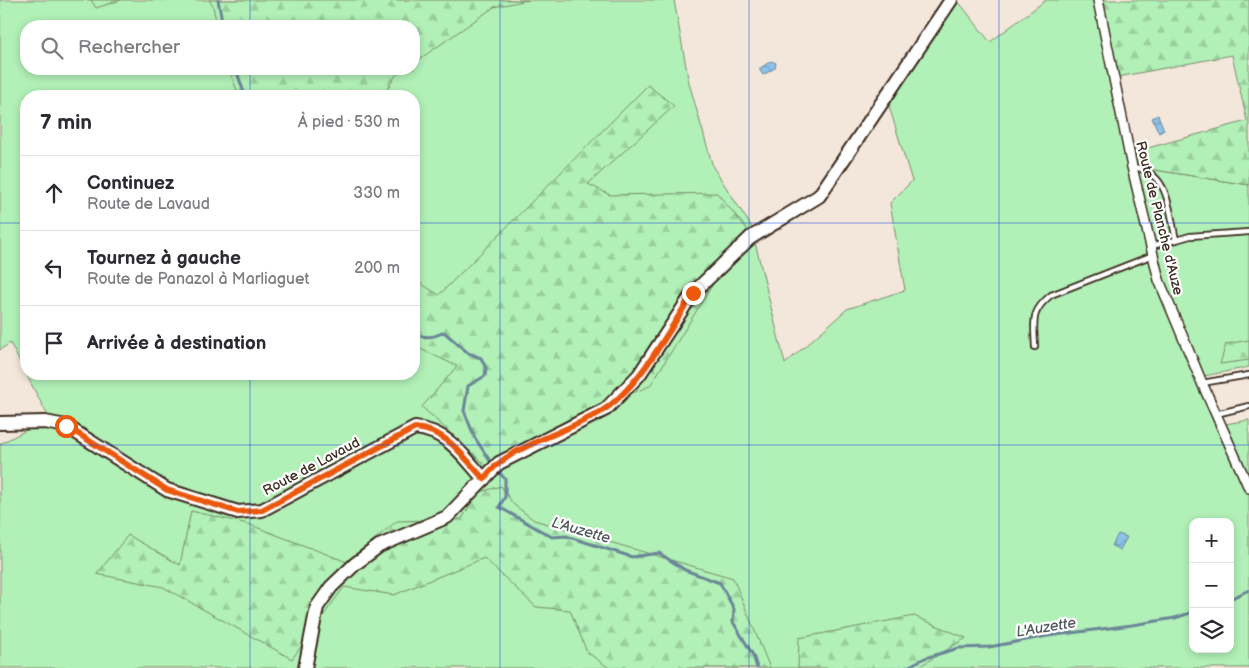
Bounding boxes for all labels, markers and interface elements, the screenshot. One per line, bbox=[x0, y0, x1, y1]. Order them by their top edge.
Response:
search box bbox=[20, 20, 420, 75]
icon: search bbox=[38, 34, 66, 62]
text: Rechercher bbox=[78, 36, 180, 59]
text: 7 min bbox=[40, 110, 92, 135]
text: À pied · 530 m bbox=[298, 113, 400, 132]
street label: Route de Planche d'Auze bbox=[1132, 139, 1187, 297]
text: Continuez bbox=[87, 172, 174, 195]
icon: ahead bbox=[40, 179, 68, 207]
text: 330 m bbox=[353, 184, 400, 203]
text: Route de Lavaud bbox=[87, 195, 210, 214]
text: Tournez à gauche bbox=[87, 247, 241, 270]
icon: left bbox=[40, 254, 68, 282]
text: 200 m bbox=[354, 259, 400, 278]
text: Route de Panazol à Marliaguet bbox=[87, 270, 309, 289]
route end bbox=[682, 282, 705, 305]
icon: arrive bbox=[40, 329, 68, 357]
text: Arrivée à destination bbox=[87, 332, 266, 355]
route start bbox=[55, 415, 78, 438]
street label: Route de Lavaud bbox=[260, 434, 363, 499]
water label: L'Auzette bbox=[549, 513, 613, 548]
map controls bbox=[1189, 518, 1234, 653]
button: + bbox=[1189, 518, 1234, 563]
button: − bbox=[1189, 563, 1234, 608]
button: layers bbox=[1189, 608, 1234, 653]
water label: L'Auzette bbox=[1015, 613, 1078, 642]

